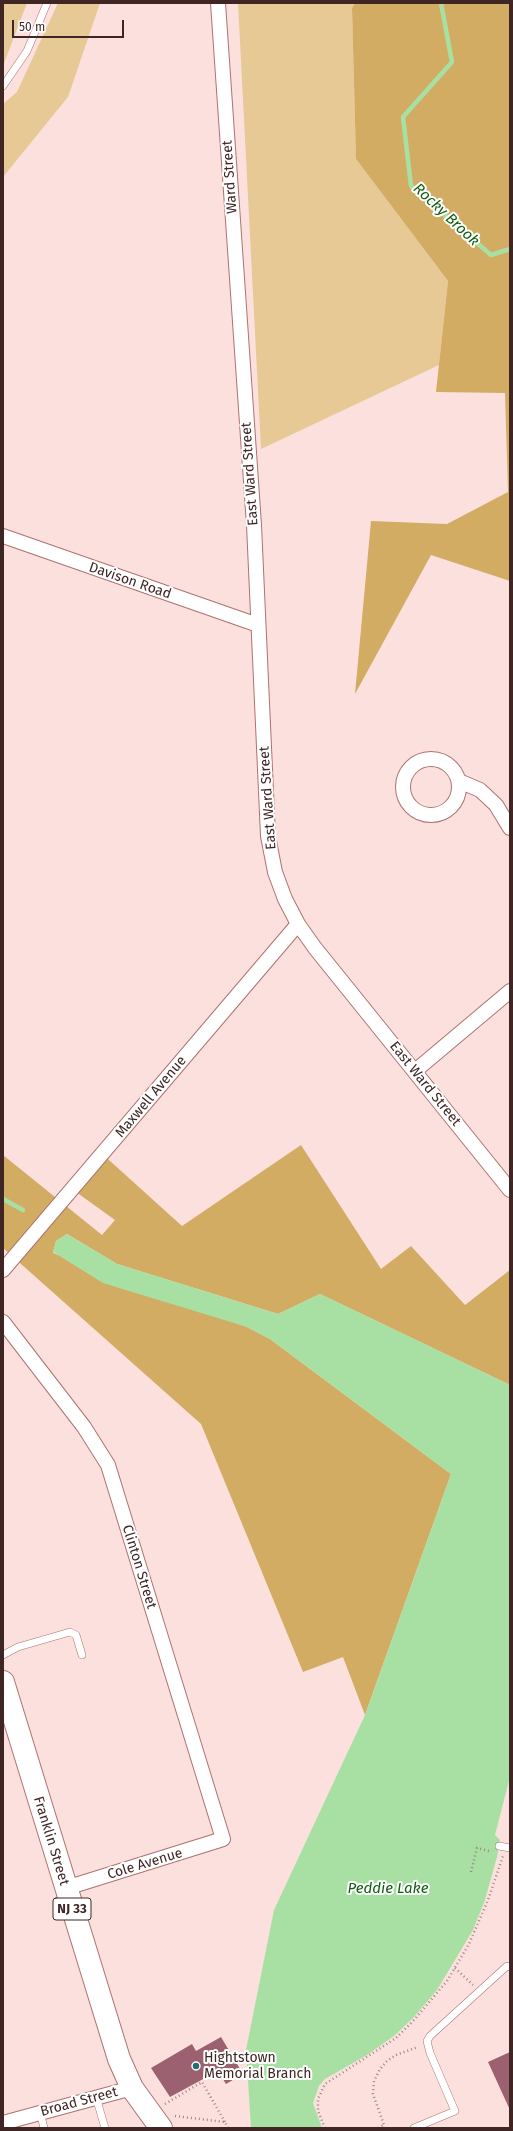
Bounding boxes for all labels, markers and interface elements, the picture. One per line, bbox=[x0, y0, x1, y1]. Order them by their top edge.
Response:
scale bar bbox=[14, 12, 126, 38]
text: 50 m bbox=[19, 20, 45, 34]
street label: Ward Street bbox=[219, 140, 241, 214]
water label: Rocky Brook bbox=[409, 180, 483, 250]
street label: East Ward Street bbox=[238, 422, 262, 526]
street label: Davison Road bbox=[87, 559, 173, 603]
street label: East Ward Street bbox=[256, 746, 280, 850]
street label: East Ward Street bbox=[386, 1038, 464, 1130]
street label: Maxwell Avenue bbox=[112, 1053, 190, 1141]
street label: Clinton Street bbox=[118, 1523, 160, 1611]
street label: Franklin Street bbox=[29, 1794, 73, 1888]
street label: Cole Avenue bbox=[105, 1845, 185, 1883]
water label: Peddie Lake bbox=[348, 1880, 428, 1898]
road number: NJ 33 bbox=[53, 1898, 91, 1920]
place label: Hightstown Memorial Branch bbox=[204, 2050, 311, 2082]
marker: Hightstown Memorial Branch bbox=[191, 2061, 201, 2071]
street label: Broad Street bbox=[39, 2084, 119, 2120]

